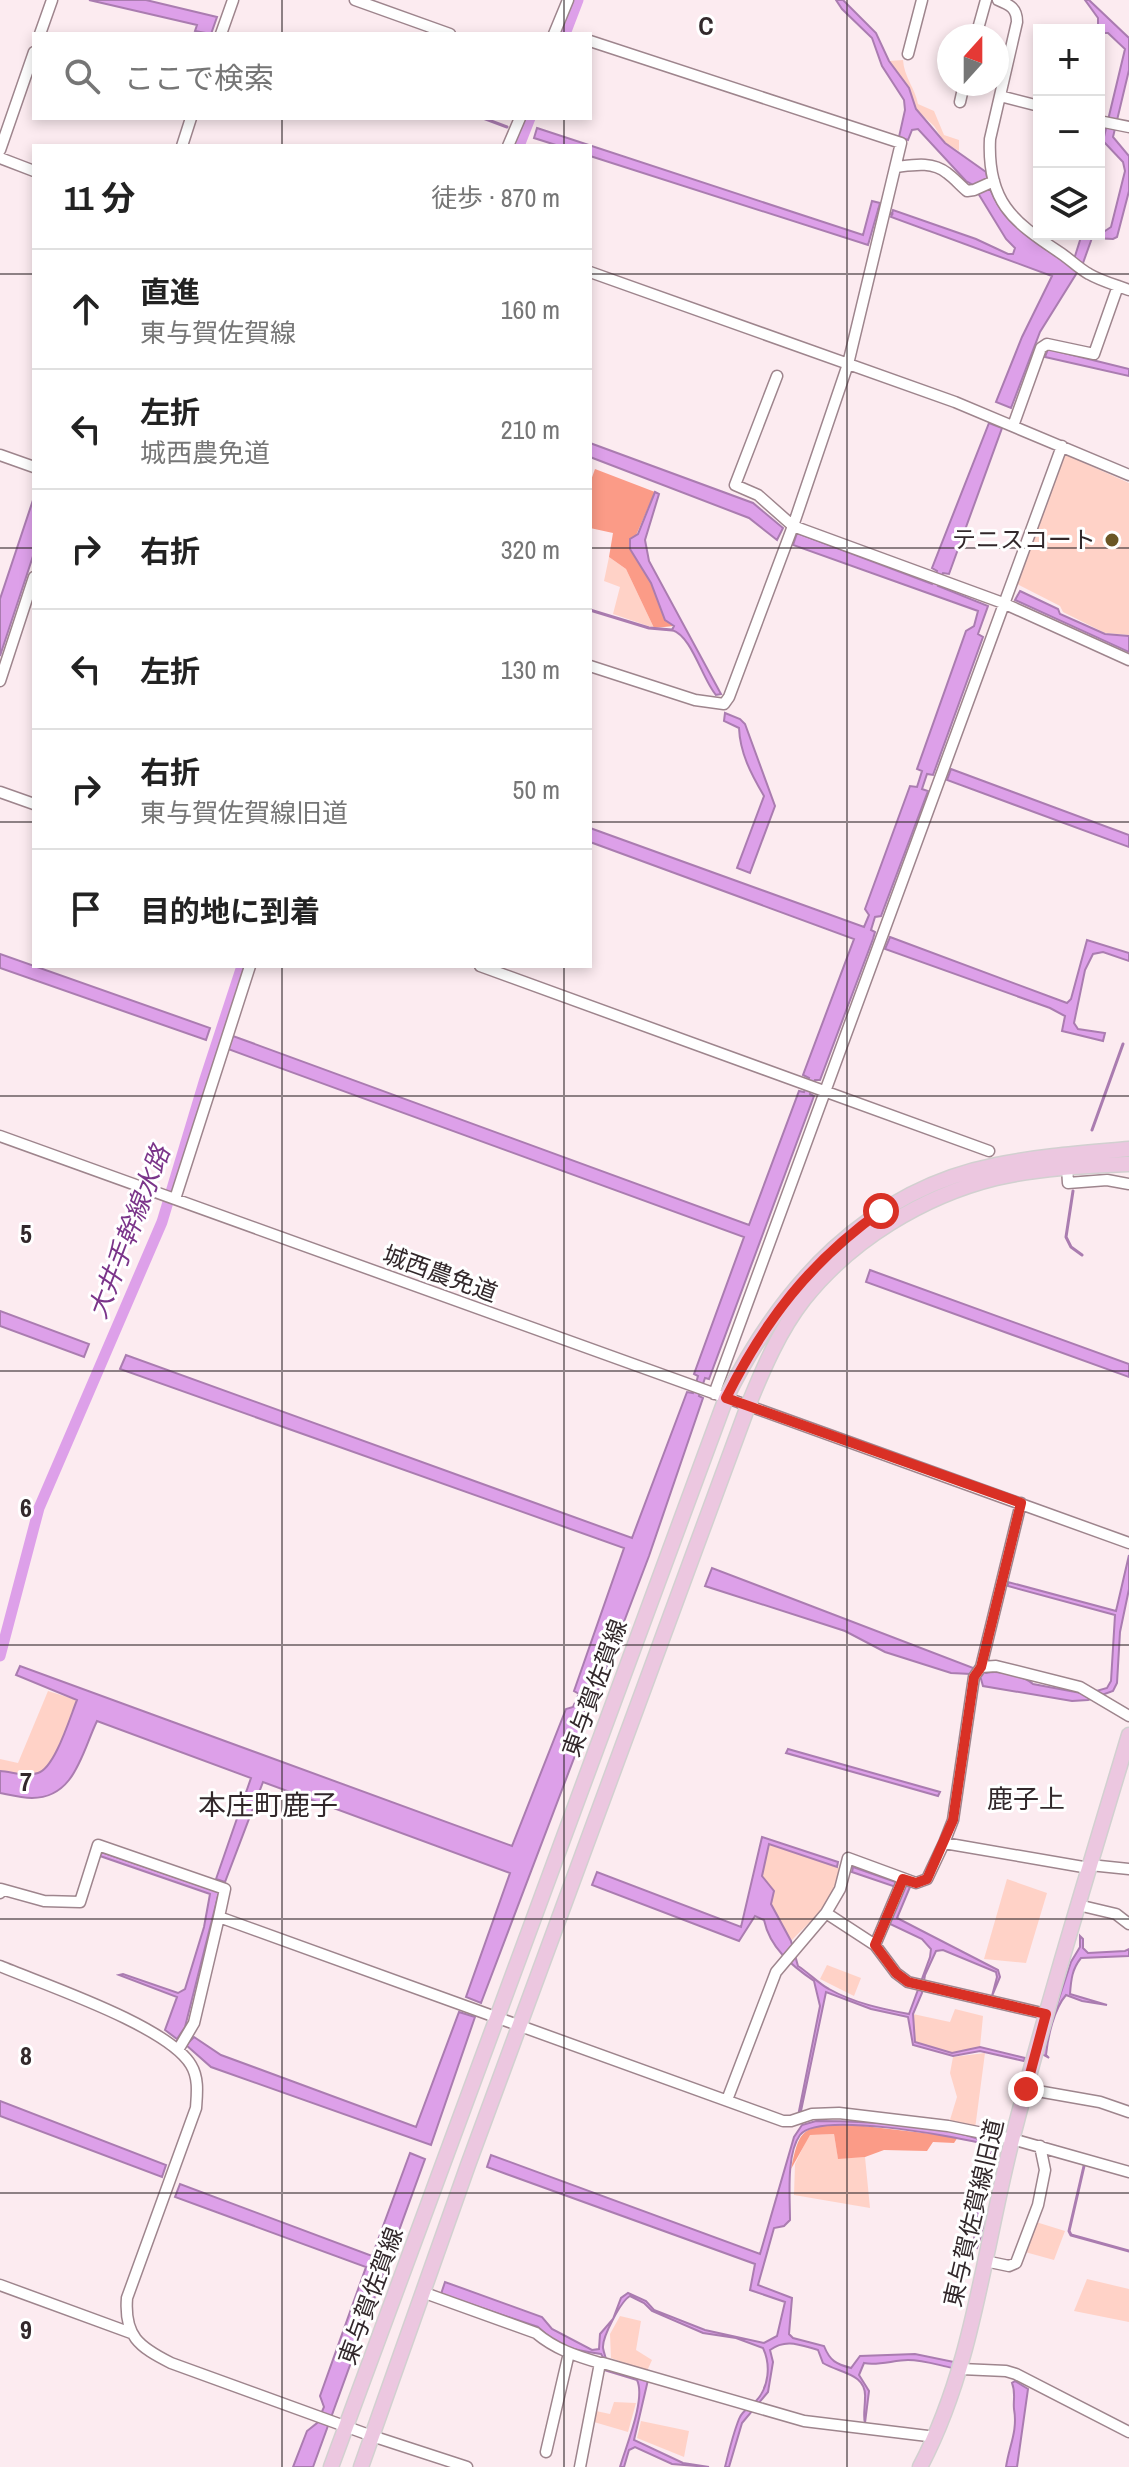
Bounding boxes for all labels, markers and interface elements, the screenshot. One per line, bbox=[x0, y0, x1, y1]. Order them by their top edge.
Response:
text: C bbox=[698, 8, 714, 43]
north arrow bbox=[937, 24, 1009, 96]
map controls bbox=[1033, 24, 1105, 240]
button: + bbox=[1033, 24, 1105, 96]
search box bbox=[32, 32, 592, 120]
icon: search bbox=[60, 54, 104, 98]
text: ここで検索 bbox=[124, 58, 274, 98]
button: − bbox=[1033, 96, 1105, 168]
button: layers bbox=[1033, 168, 1105, 240]
text: 11 分 bbox=[64, 175, 135, 221]
text: 徒歩 · 870 m bbox=[431, 180, 560, 215]
text: 直進 bbox=[140, 272, 200, 312]
icon: ahead bbox=[64, 287, 108, 331]
text: 160 m bbox=[501, 292, 560, 327]
text: 東与賀佐賀線 bbox=[140, 315, 296, 350]
text: 左折 bbox=[140, 392, 200, 432]
icon: left bbox=[64, 407, 108, 451]
text: 210 m bbox=[501, 412, 560, 447]
text: 城西農免道 bbox=[140, 435, 270, 470]
place label: テニスコート bbox=[952, 523, 1096, 555]
icon: right bbox=[64, 527, 108, 571]
text: 右折 bbox=[140, 531, 200, 571]
marker: テニスコート bbox=[1103, 531, 1121, 549]
text: 320 m bbox=[501, 532, 560, 567]
icon: left bbox=[64, 647, 108, 691]
text: 左折 bbox=[140, 651, 200, 691]
text: 130 m bbox=[501, 652, 560, 687]
text: 右折 bbox=[140, 752, 200, 792]
icon: right bbox=[64, 767, 108, 811]
text: 50 m bbox=[513, 772, 560, 807]
text: 東与賀佐賀線旧道 bbox=[140, 795, 348, 830]
icon: arrive bbox=[64, 887, 108, 931]
text: 目的地に到着 bbox=[140, 891, 320, 931]
water label: 大井手幹線水路 bbox=[80, 1139, 178, 1323]
route start bbox=[863, 1193, 899, 1229]
text: 5 bbox=[20, 1216, 32, 1251]
street label: 城西農免道 bbox=[378, 1238, 502, 1309]
text: 6 bbox=[20, 1490, 32, 1525]
street label: 東与賀佐賀線 bbox=[554, 1615, 634, 1761]
text: 7 bbox=[20, 1764, 32, 1799]
district label: 鹿子上 bbox=[987, 1781, 1065, 1816]
district label: 本庄町鹿子 bbox=[198, 1786, 338, 1824]
text: 8 bbox=[20, 2038, 32, 2073]
route end bbox=[1008, 2071, 1044, 2107]
street label: 東与賀佐賀線旧道 bbox=[936, 2116, 1010, 2310]
street label: 東与賀佐賀線 bbox=[330, 2223, 410, 2369]
text: 9 bbox=[20, 2312, 32, 2347]

